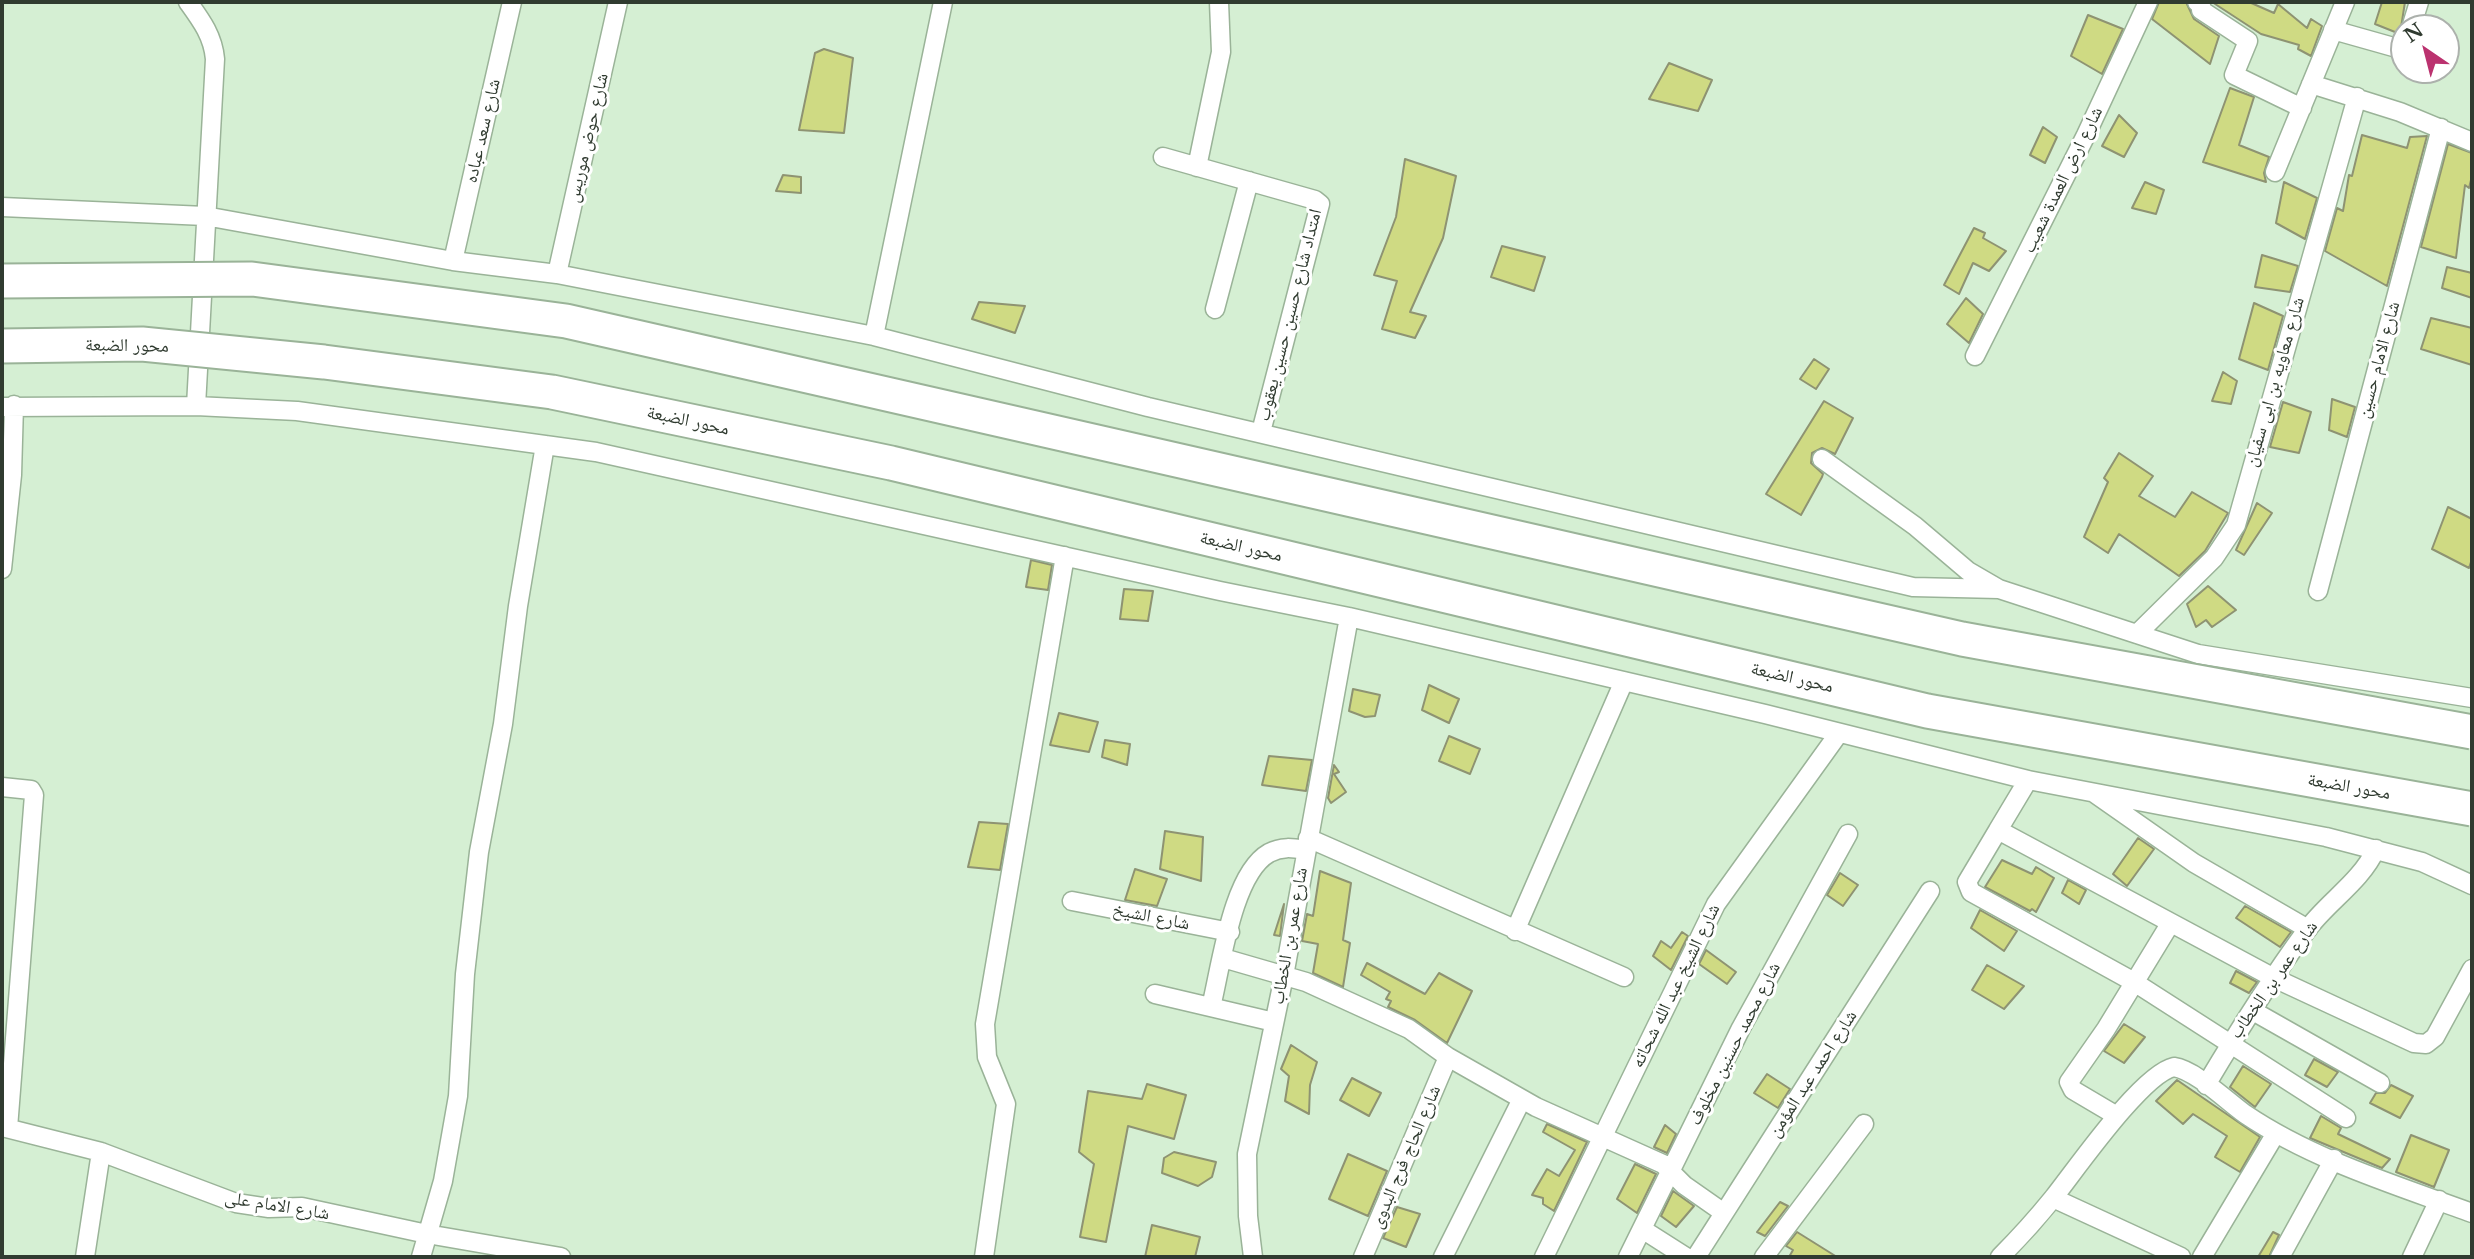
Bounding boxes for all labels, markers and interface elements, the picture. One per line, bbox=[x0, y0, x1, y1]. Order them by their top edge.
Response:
north arrow bbox=[2390, 14, 2460, 84]
text: N bbox=[2400, 18, 2428, 48]
street label: شارع حوض موريس bbox=[563, 71, 613, 205]
street label: شارع سعد عباده bbox=[461, 77, 505, 185]
street label: شارع ارض العمدة شعيب bbox=[2018, 103, 2108, 257]
street label: امتداد شارع حسين حسين يعقوب bbox=[1253, 207, 1327, 423]
street label: شارع معاويه بن ابى سفيان bbox=[2240, 295, 2310, 469]
street label: شارع الامام حسين bbox=[2353, 299, 2405, 421]
street label: محور الضبعة bbox=[85, 334, 169, 358]
street label: محور الضبعة bbox=[645, 402, 731, 440]
street label: محور الضبعة bbox=[1198, 527, 1284, 567]
street label: محور الضبعة bbox=[1749, 658, 1835, 698]
street label: محور الضبعة bbox=[2306, 769, 2392, 805]
street label: شارع عمر بن الخطاب bbox=[1267, 866, 1313, 1006]
street label: شارع الشيخ bbox=[1111, 899, 1191, 935]
street label: شارع الشيخ عبد الله شحاته bbox=[1627, 901, 1725, 1071]
street label: شارع عمر بن الخطاب bbox=[2225, 917, 2323, 1043]
street label: شارع محمد حسنين مخلوف bbox=[1685, 959, 1785, 1129]
street label: شارع احمد عبد المؤمن bbox=[1764, 1006, 1862, 1142]
street label: شارع الحاج فرج البدوى bbox=[1366, 1082, 1446, 1232]
street label: شارع الامام على bbox=[223, 1187, 331, 1225]

